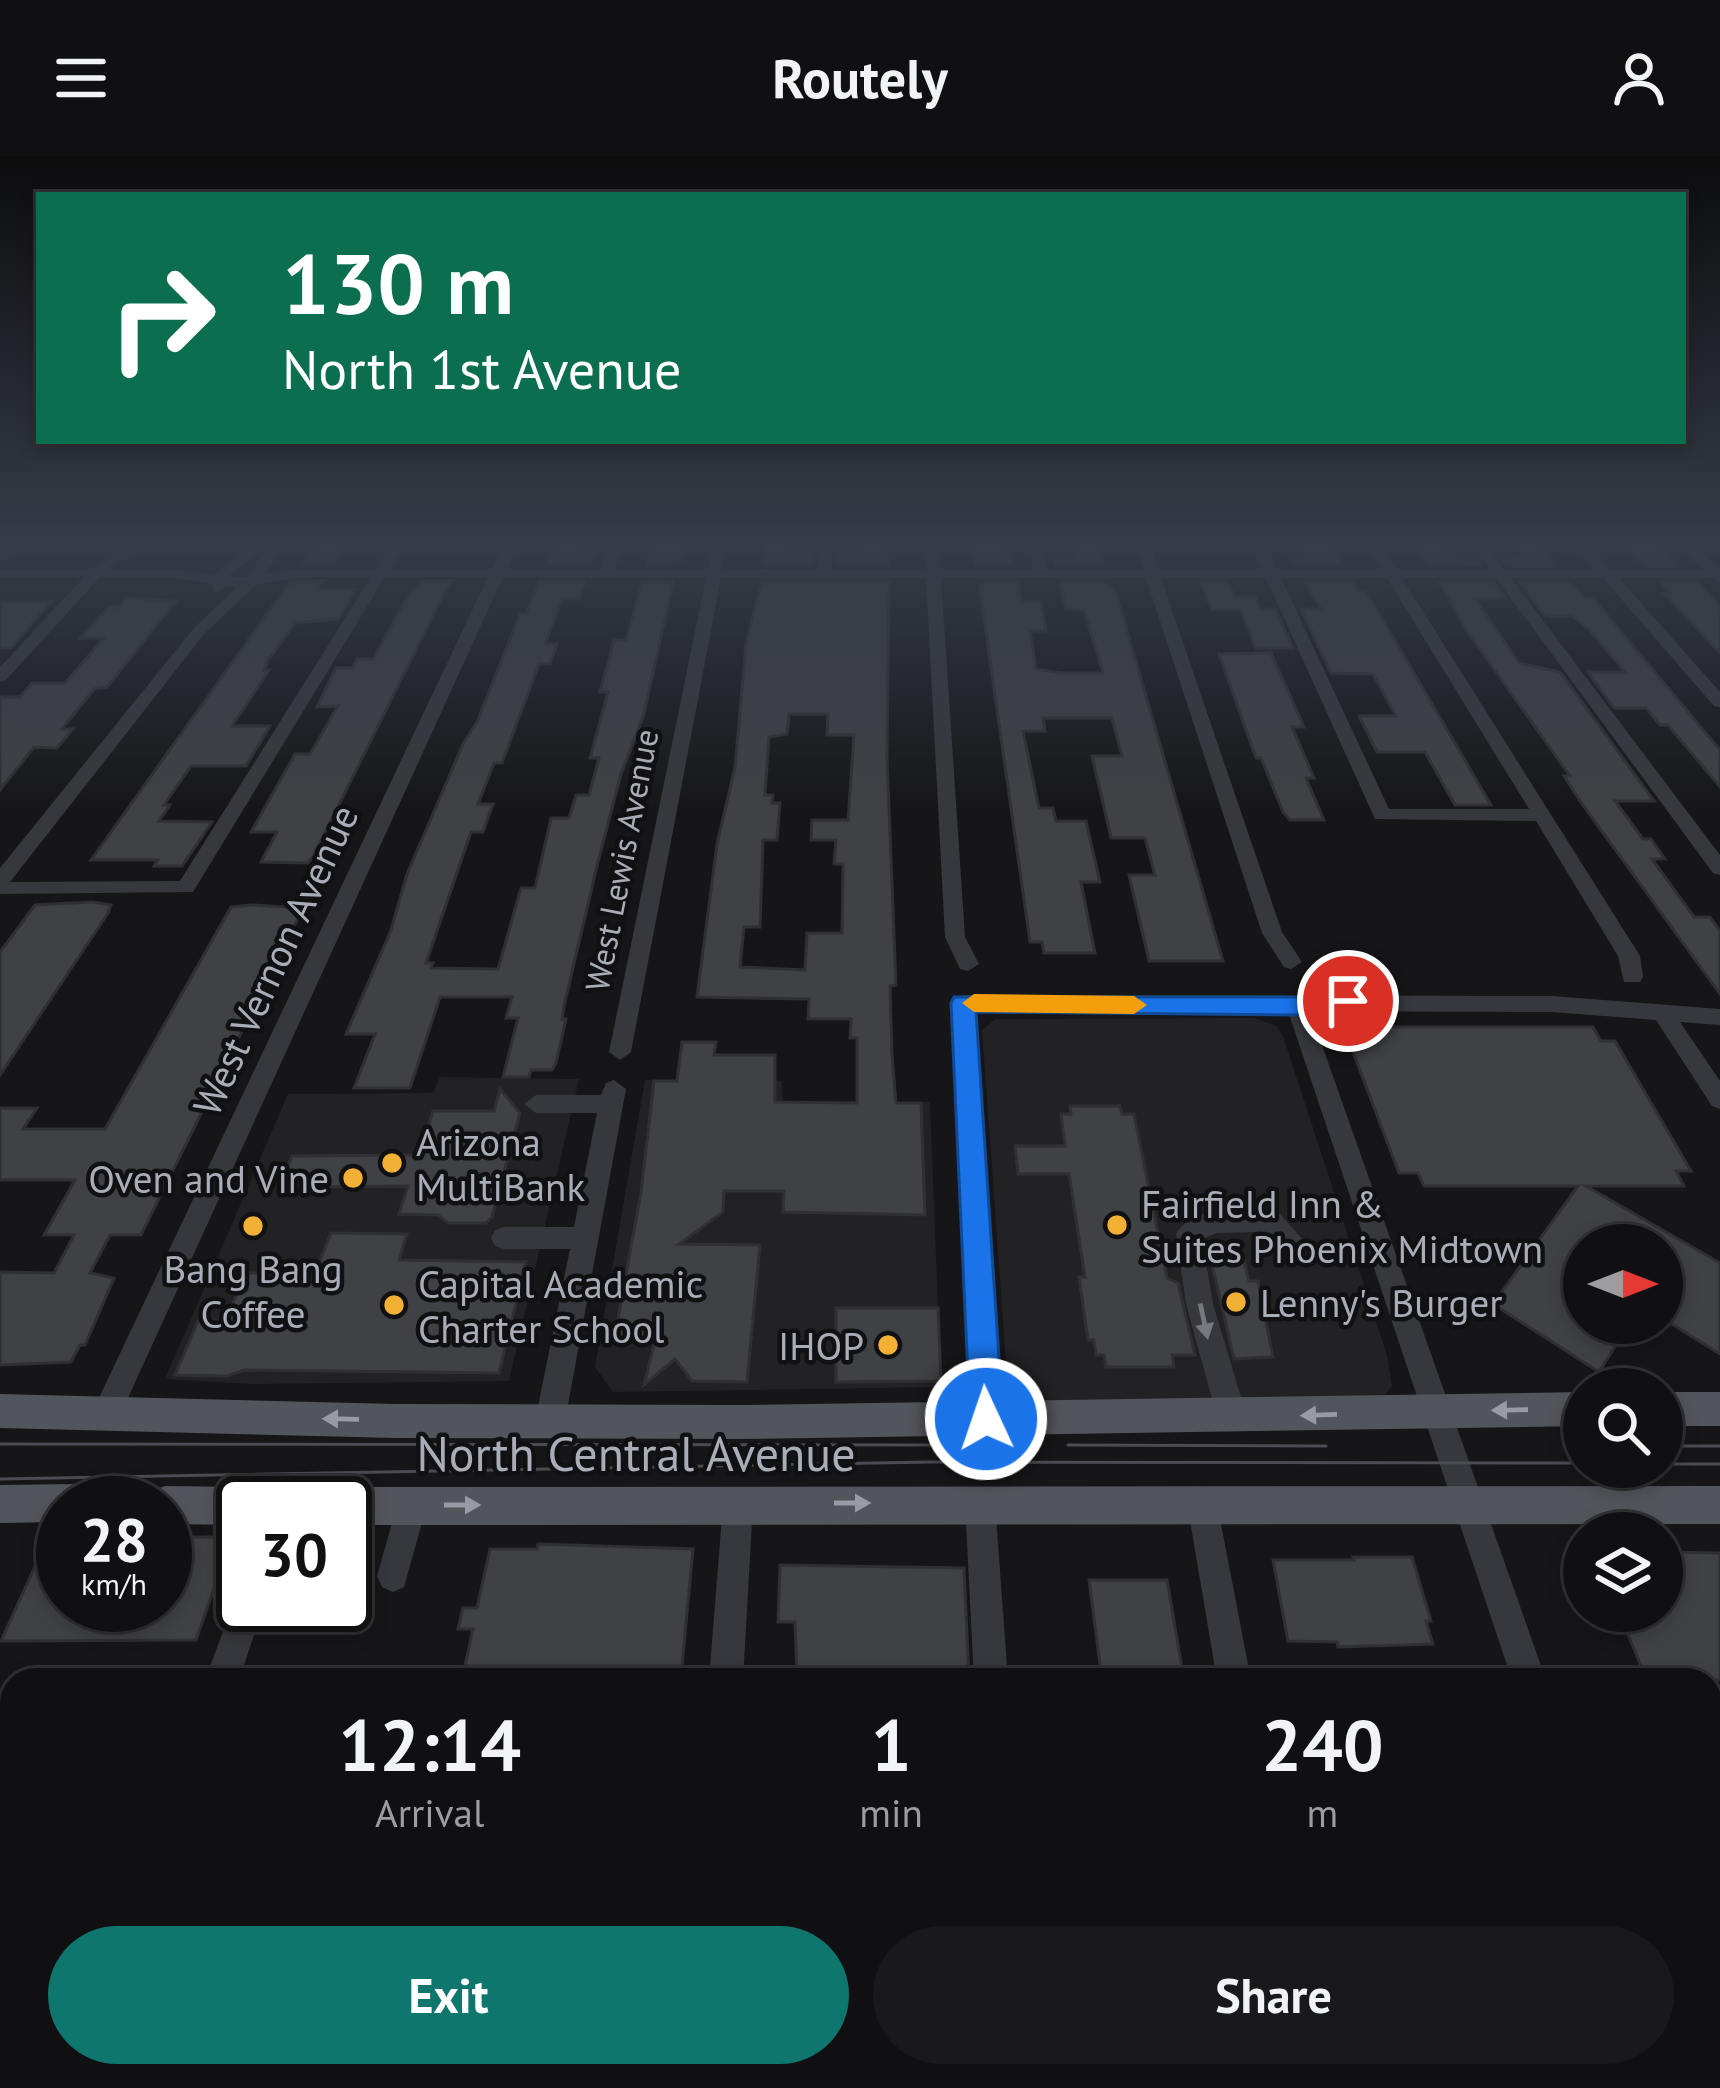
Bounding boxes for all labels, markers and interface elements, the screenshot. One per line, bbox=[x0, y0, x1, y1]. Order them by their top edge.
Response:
text: Routely bbox=[772, 43, 948, 113]
icon: menu bbox=[48, 45, 114, 111]
icon: person bbox=[1606, 45, 1672, 111]
text: 130 m bbox=[282, 228, 514, 337]
icon: right bbox=[84, 240, 240, 396]
text: North 1st Avenue bbox=[282, 334, 681, 404]
street label: West Lewis Avenue bbox=[575, 725, 667, 995]
street label: West Vernon Avenue bbox=[181, 797, 369, 1123]
pin bbox=[1297, 950, 1399, 1052]
icon: arrive bbox=[1315, 968, 1381, 1034]
place label: Arizona MultiBank bbox=[416, 1116, 585, 1212]
marker: Arizona MultiBank bbox=[379, 1150, 405, 1176]
place label: Oven and Vine bbox=[88, 1153, 329, 1204]
marker: Oven and Vine bbox=[340, 1165, 366, 1191]
place label: Fairfield Inn & Suites Phoenix Midtown bbox=[1141, 1178, 1543, 1274]
marker: Fairfield Inn & Suites Phoenix Midtown bbox=[1104, 1212, 1130, 1238]
marker: Bang Bang Coffee bbox=[240, 1213, 266, 1239]
north arrow bbox=[1563, 1224, 1683, 1344]
map controls bbox=[1563, 1224, 1683, 1632]
place label: Bang Bang Coffee bbox=[163, 1243, 343, 1339]
place label: Capital Academic Charter School bbox=[418, 1258, 703, 1354]
place label: Lenny's Burger bbox=[1260, 1277, 1503, 1328]
marker: Lenny's Burger bbox=[1223, 1289, 1249, 1315]
marker: Capital Academic Charter School bbox=[381, 1292, 407, 1318]
one-way arrow bbox=[1195, 1302, 1214, 1340]
place label: IHOP bbox=[778, 1320, 864, 1371]
marker: IHOP bbox=[875, 1332, 901, 1358]
position arrow bbox=[923, 1356, 1049, 1482]
button: search bbox=[1563, 1368, 1683, 1488]
one-way arrow bbox=[1490, 1400, 1528, 1420]
one-way arrow bbox=[1299, 1405, 1337, 1424]
one-way arrow bbox=[321, 1410, 359, 1429]
street label: North Central Avenue bbox=[416, 1422, 856, 1484]
speed limit sign: 30 bbox=[216, 1476, 372, 1632]
one-way arrow bbox=[834, 1494, 872, 1513]
one-way arrow bbox=[444, 1495, 482, 1515]
text: 28 bbox=[80, 1500, 148, 1578]
button: layers bbox=[1563, 1512, 1683, 1632]
text: km/h bbox=[81, 1564, 147, 1603]
text: 12:14 bbox=[338, 1698, 521, 1791]
text: 1 bbox=[871, 1698, 912, 1791]
text: 240 bbox=[1261, 1698, 1384, 1791]
text: Arrival bbox=[375, 1787, 484, 1838]
text: min bbox=[859, 1787, 923, 1838]
text: m bbox=[1307, 1787, 1338, 1838]
button: Exit bbox=[48, 1926, 849, 2064]
button: Share bbox=[873, 1926, 1674, 2064]

